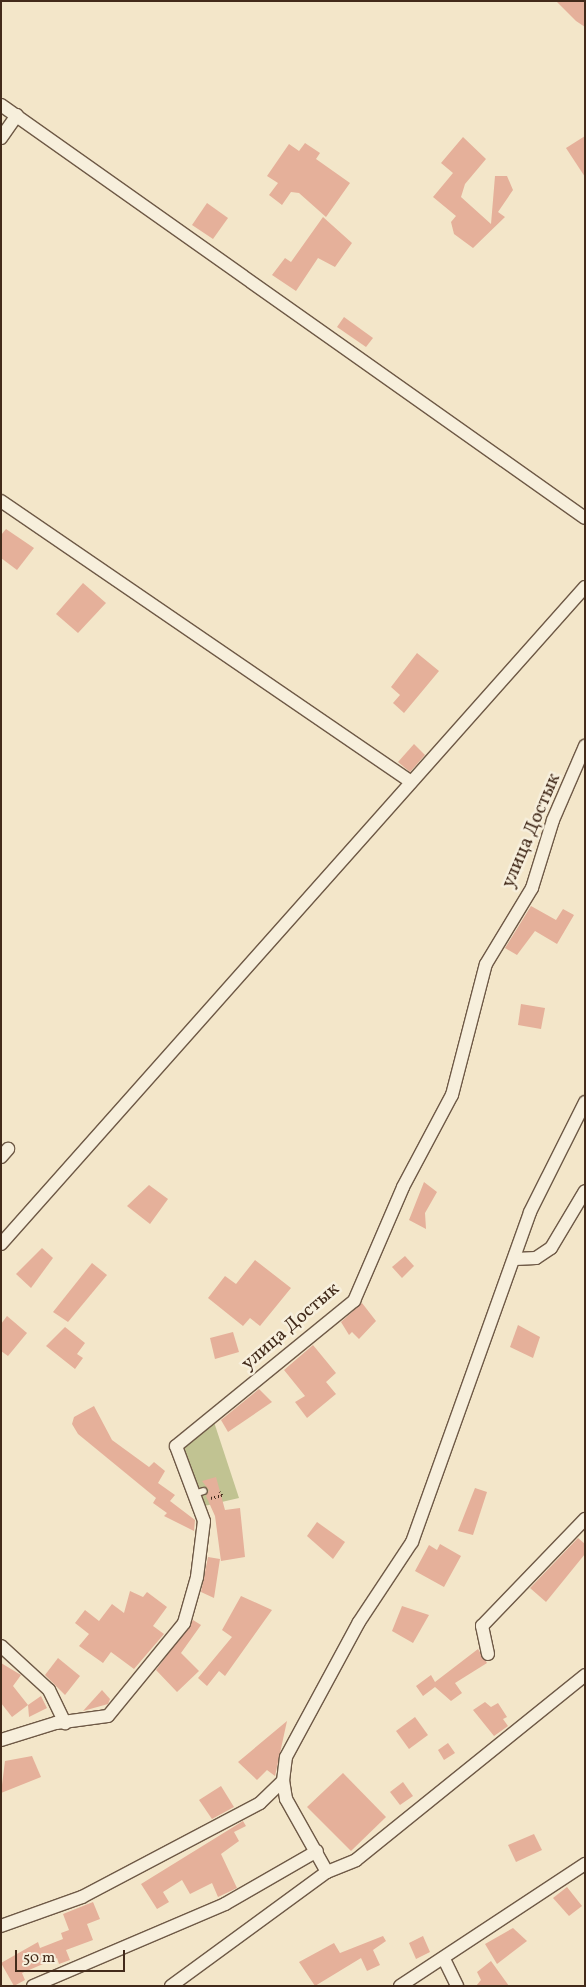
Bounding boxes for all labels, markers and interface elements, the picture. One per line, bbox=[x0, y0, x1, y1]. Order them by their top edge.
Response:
street label: улица Достык bbox=[498, 770, 566, 892]
street label: улица Достык bbox=[237, 1278, 345, 1376]
scale bar bbox=[18, 1940, 128, 1972]
text: 50 m bbox=[23, 1948, 55, 1969]

